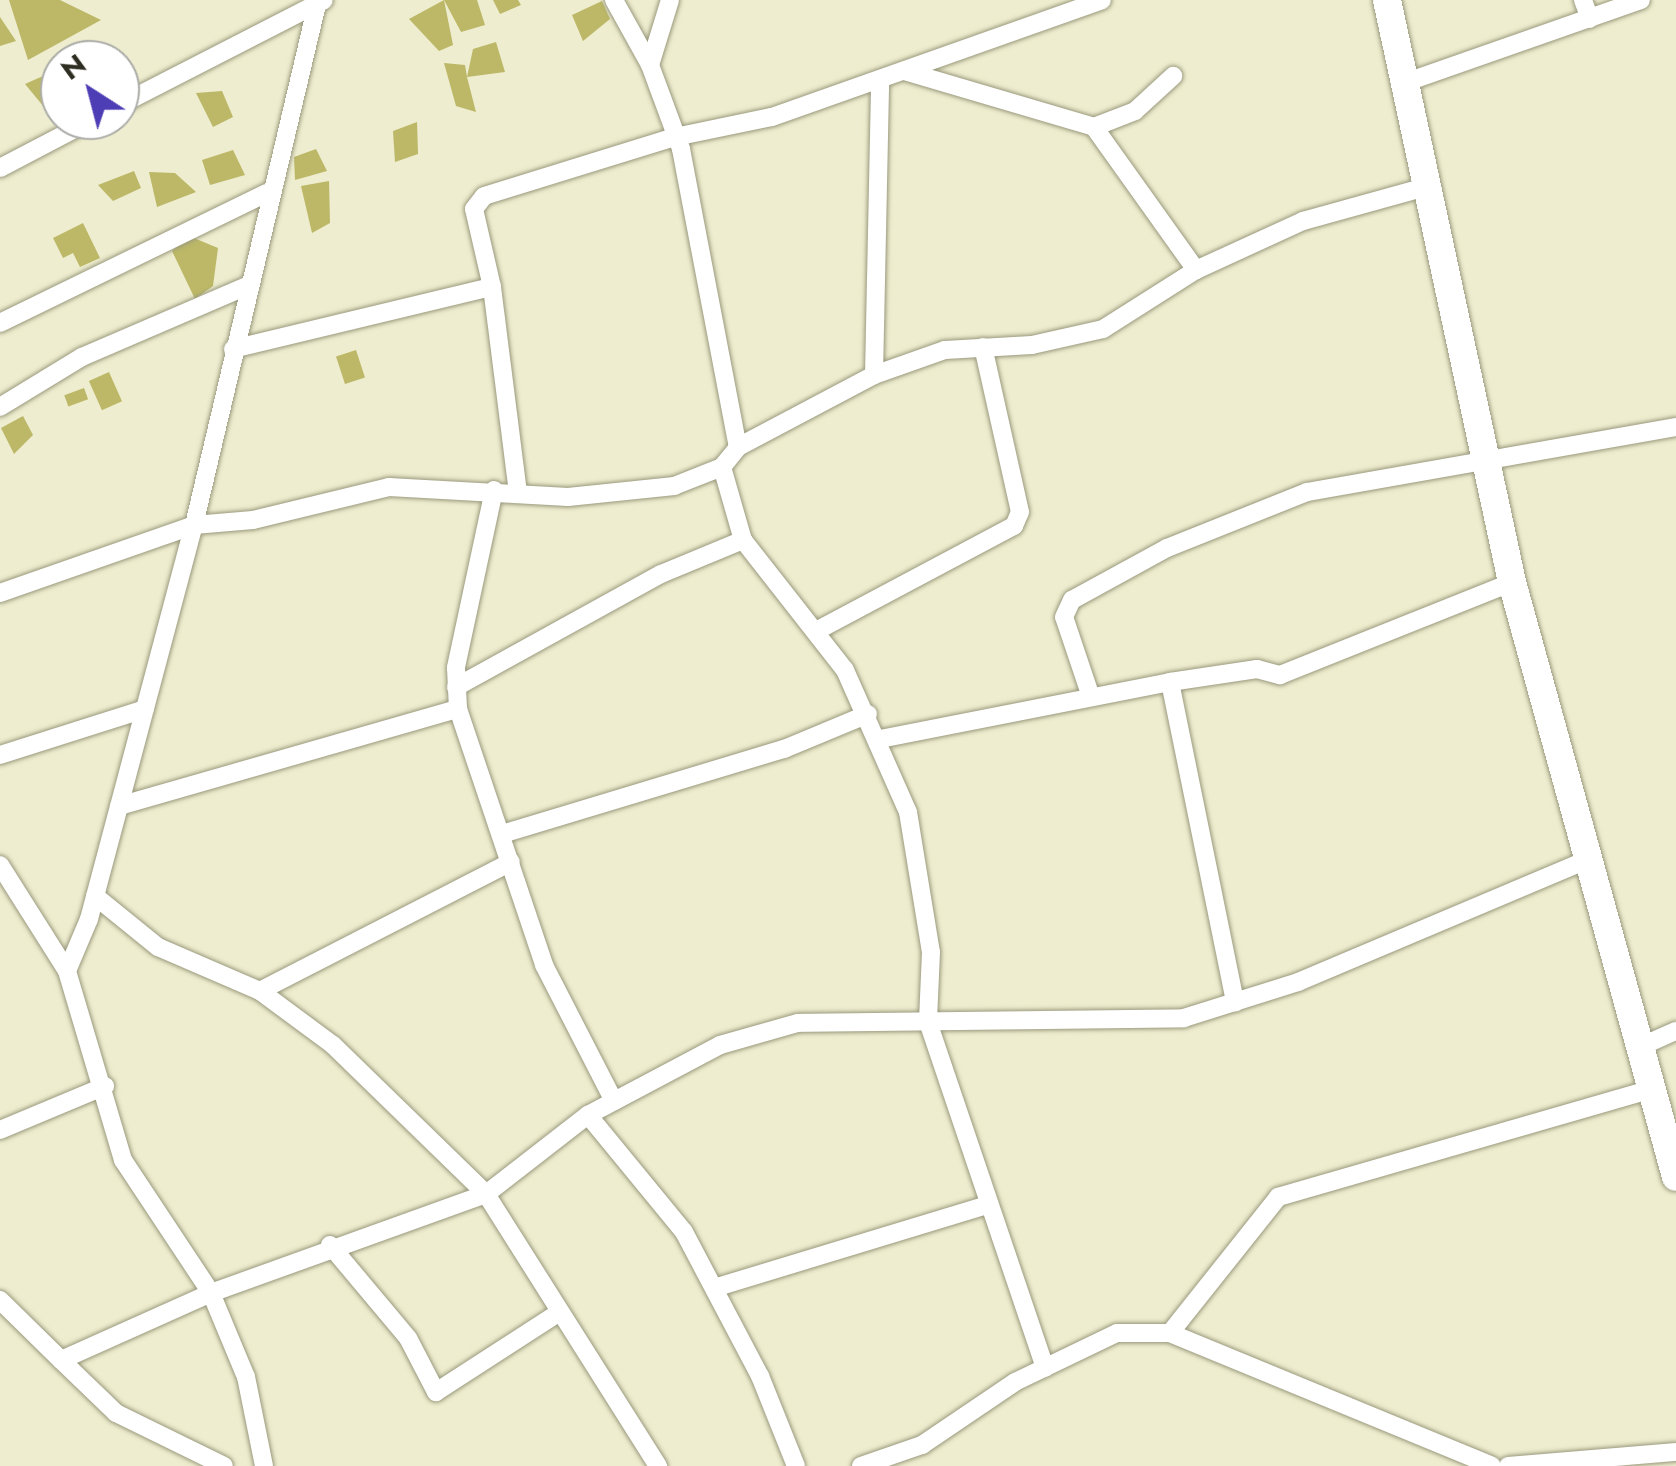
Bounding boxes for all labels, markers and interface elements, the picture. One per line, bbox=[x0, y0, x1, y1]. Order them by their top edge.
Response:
north arrow bbox=[40, 40, 140, 140]
text: N bbox=[52, 44, 94, 90]

